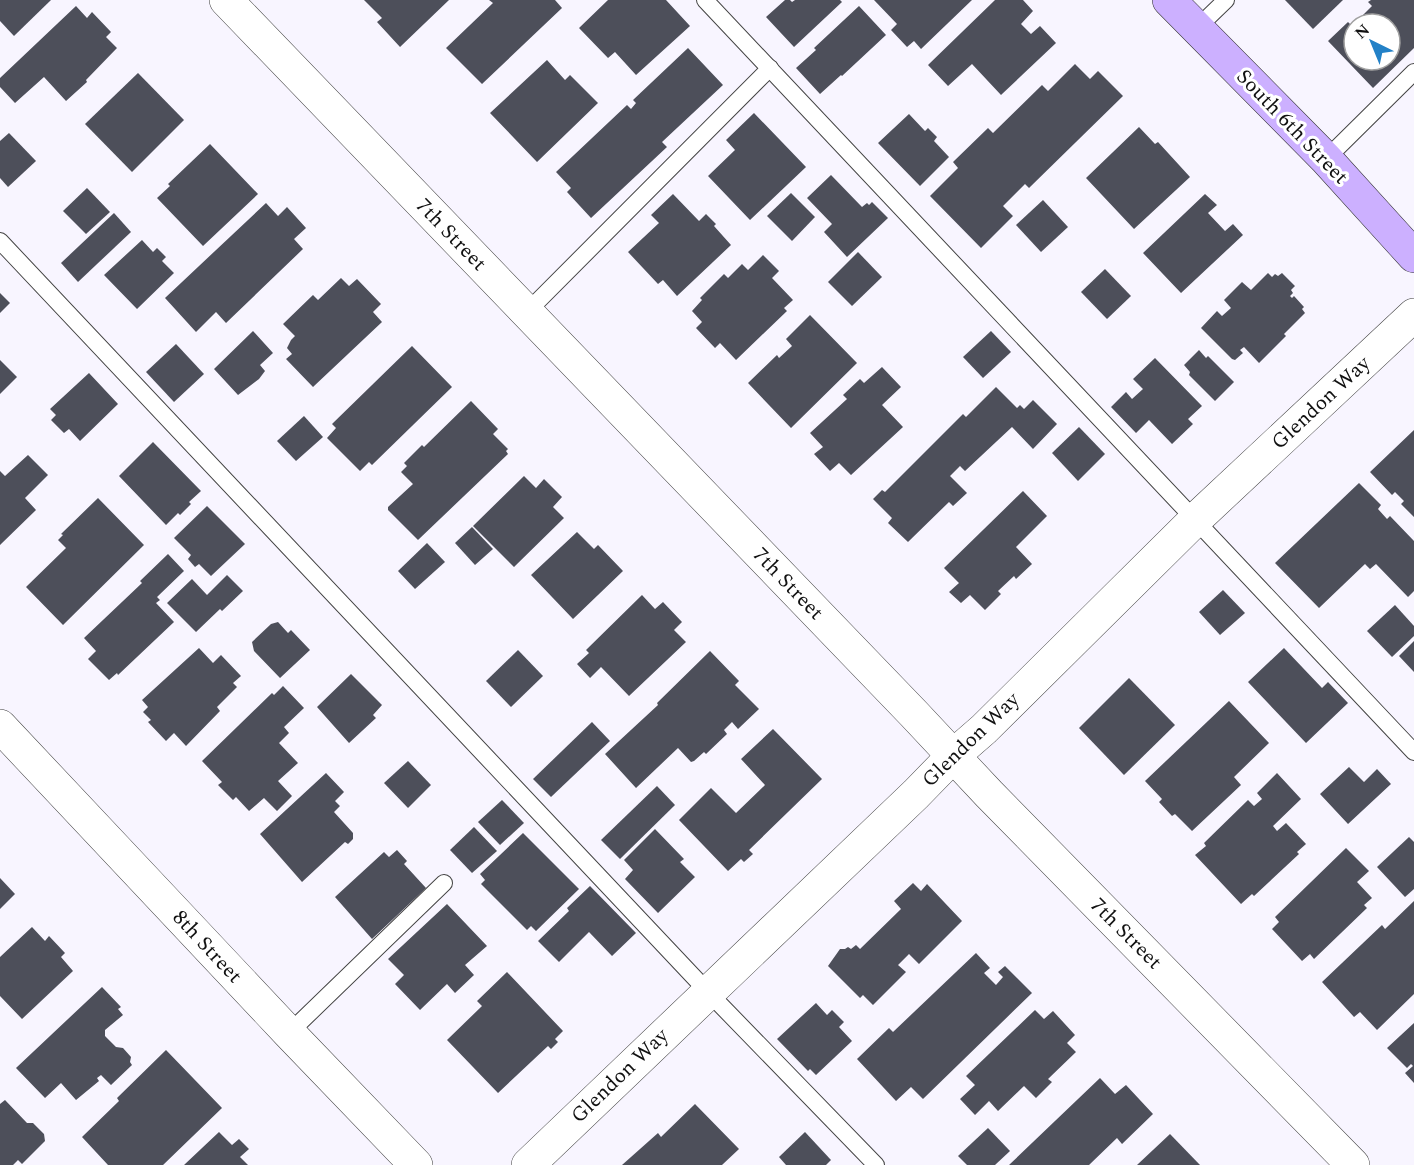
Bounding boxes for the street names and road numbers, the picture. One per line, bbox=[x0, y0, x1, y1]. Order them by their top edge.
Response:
street label: South 6th Street bbox=[1228, 62, 1356, 192]
street label: 7th Street bbox=[408, 191, 494, 279]
street label: Glendon Way bbox=[1264, 348, 1379, 458]
street label: 7th Street bbox=[745, 540, 831, 628]
street label: Glendon Way bbox=[915, 684, 1028, 795]
street label: 7th Street bbox=[1083, 891, 1169, 977]
street label: 8th Street bbox=[164, 903, 250, 991]
street label: Glendon Way bbox=[564, 1020, 677, 1131]

